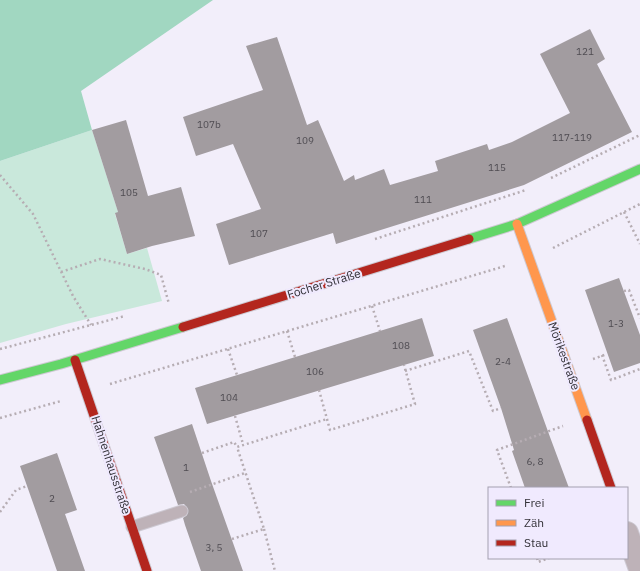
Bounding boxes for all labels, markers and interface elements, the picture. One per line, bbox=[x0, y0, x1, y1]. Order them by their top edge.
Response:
house number: 121 bbox=[576, 45, 594, 58]
house number: 107b bbox=[197, 118, 221, 131]
house number: 117-119 bbox=[552, 131, 592, 144]
house number: 109 bbox=[296, 134, 314, 147]
house number: 115 bbox=[488, 161, 506, 174]
house number: 105 bbox=[120, 186, 138, 199]
house number: 111 bbox=[414, 193, 432, 206]
house number: 107 bbox=[250, 227, 268, 240]
street label: Focher Straße bbox=[285, 265, 363, 302]
house number: 1-3 bbox=[608, 317, 624, 330]
street label: Mörikestraße bbox=[545, 320, 584, 392]
house number: 108 bbox=[392, 339, 410, 352]
house number: 2-4 bbox=[495, 355, 511, 368]
house number: 106 bbox=[306, 365, 324, 378]
house number: 104 bbox=[220, 391, 238, 404]
street label: Hahnenhausstraße bbox=[88, 414, 135, 516]
house number: 6, 8 bbox=[526, 455, 544, 468]
house number: 1 bbox=[183, 461, 189, 474]
legend bbox=[488, 487, 628, 559]
house number: 2 bbox=[49, 492, 55, 505]
text: Frei bbox=[524, 495, 544, 510]
text: Zäh bbox=[524, 515, 544, 530]
text: Stau bbox=[524, 535, 548, 550]
house number: 3, 5 bbox=[205, 541, 223, 554]

